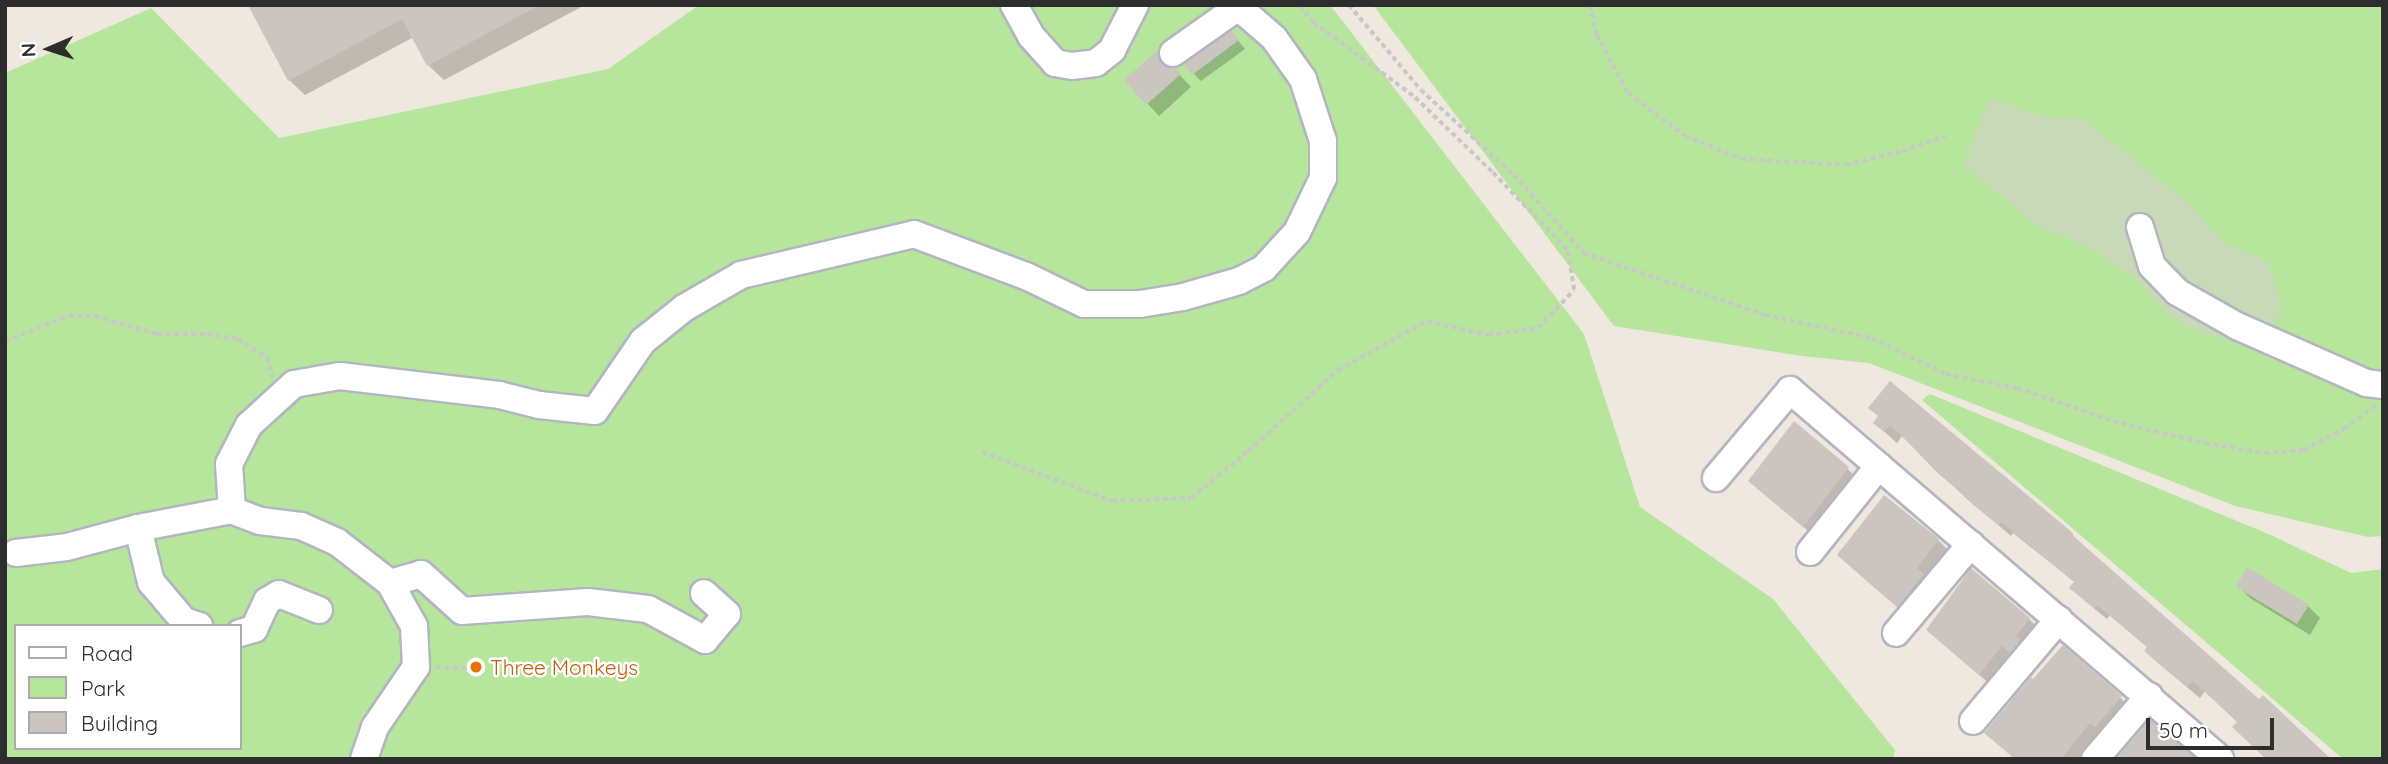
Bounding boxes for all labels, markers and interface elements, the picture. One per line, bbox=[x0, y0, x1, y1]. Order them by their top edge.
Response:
north arrow bbox=[14, 14, 84, 84]
text: N bbox=[16, 42, 40, 58]
legend bbox=[14, 624, 242, 750]
text: Road bbox=[81, 640, 133, 666]
place label: Three Monkeys bbox=[490, 654, 638, 680]
marker: Three Monkeys bbox=[468, 659, 484, 675]
text: Park bbox=[81, 675, 125, 701]
scale bar bbox=[2150, 704, 2278, 748]
text: Building bbox=[81, 710, 158, 736]
text: 50 m bbox=[2159, 717, 2208, 743]

